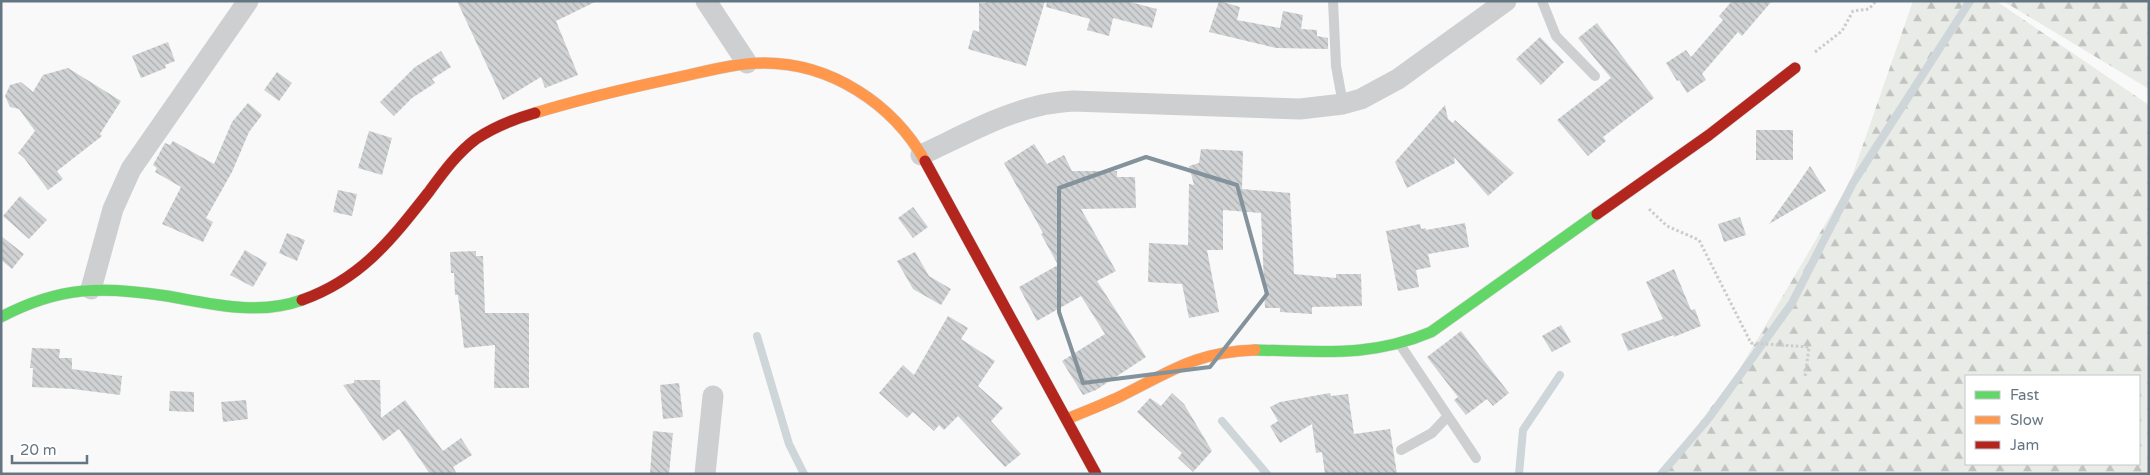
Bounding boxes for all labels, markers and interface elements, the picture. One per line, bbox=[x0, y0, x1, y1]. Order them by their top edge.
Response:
legend bbox=[1965, 375, 2140, 465]
text: Fast bbox=[2010, 386, 2040, 404]
text: Slow bbox=[2010, 411, 2044, 429]
scale bar bbox=[12, 432, 88, 464]
text: Jam bbox=[2010, 436, 2039, 454]
text: 20 m bbox=[20, 441, 57, 459]

